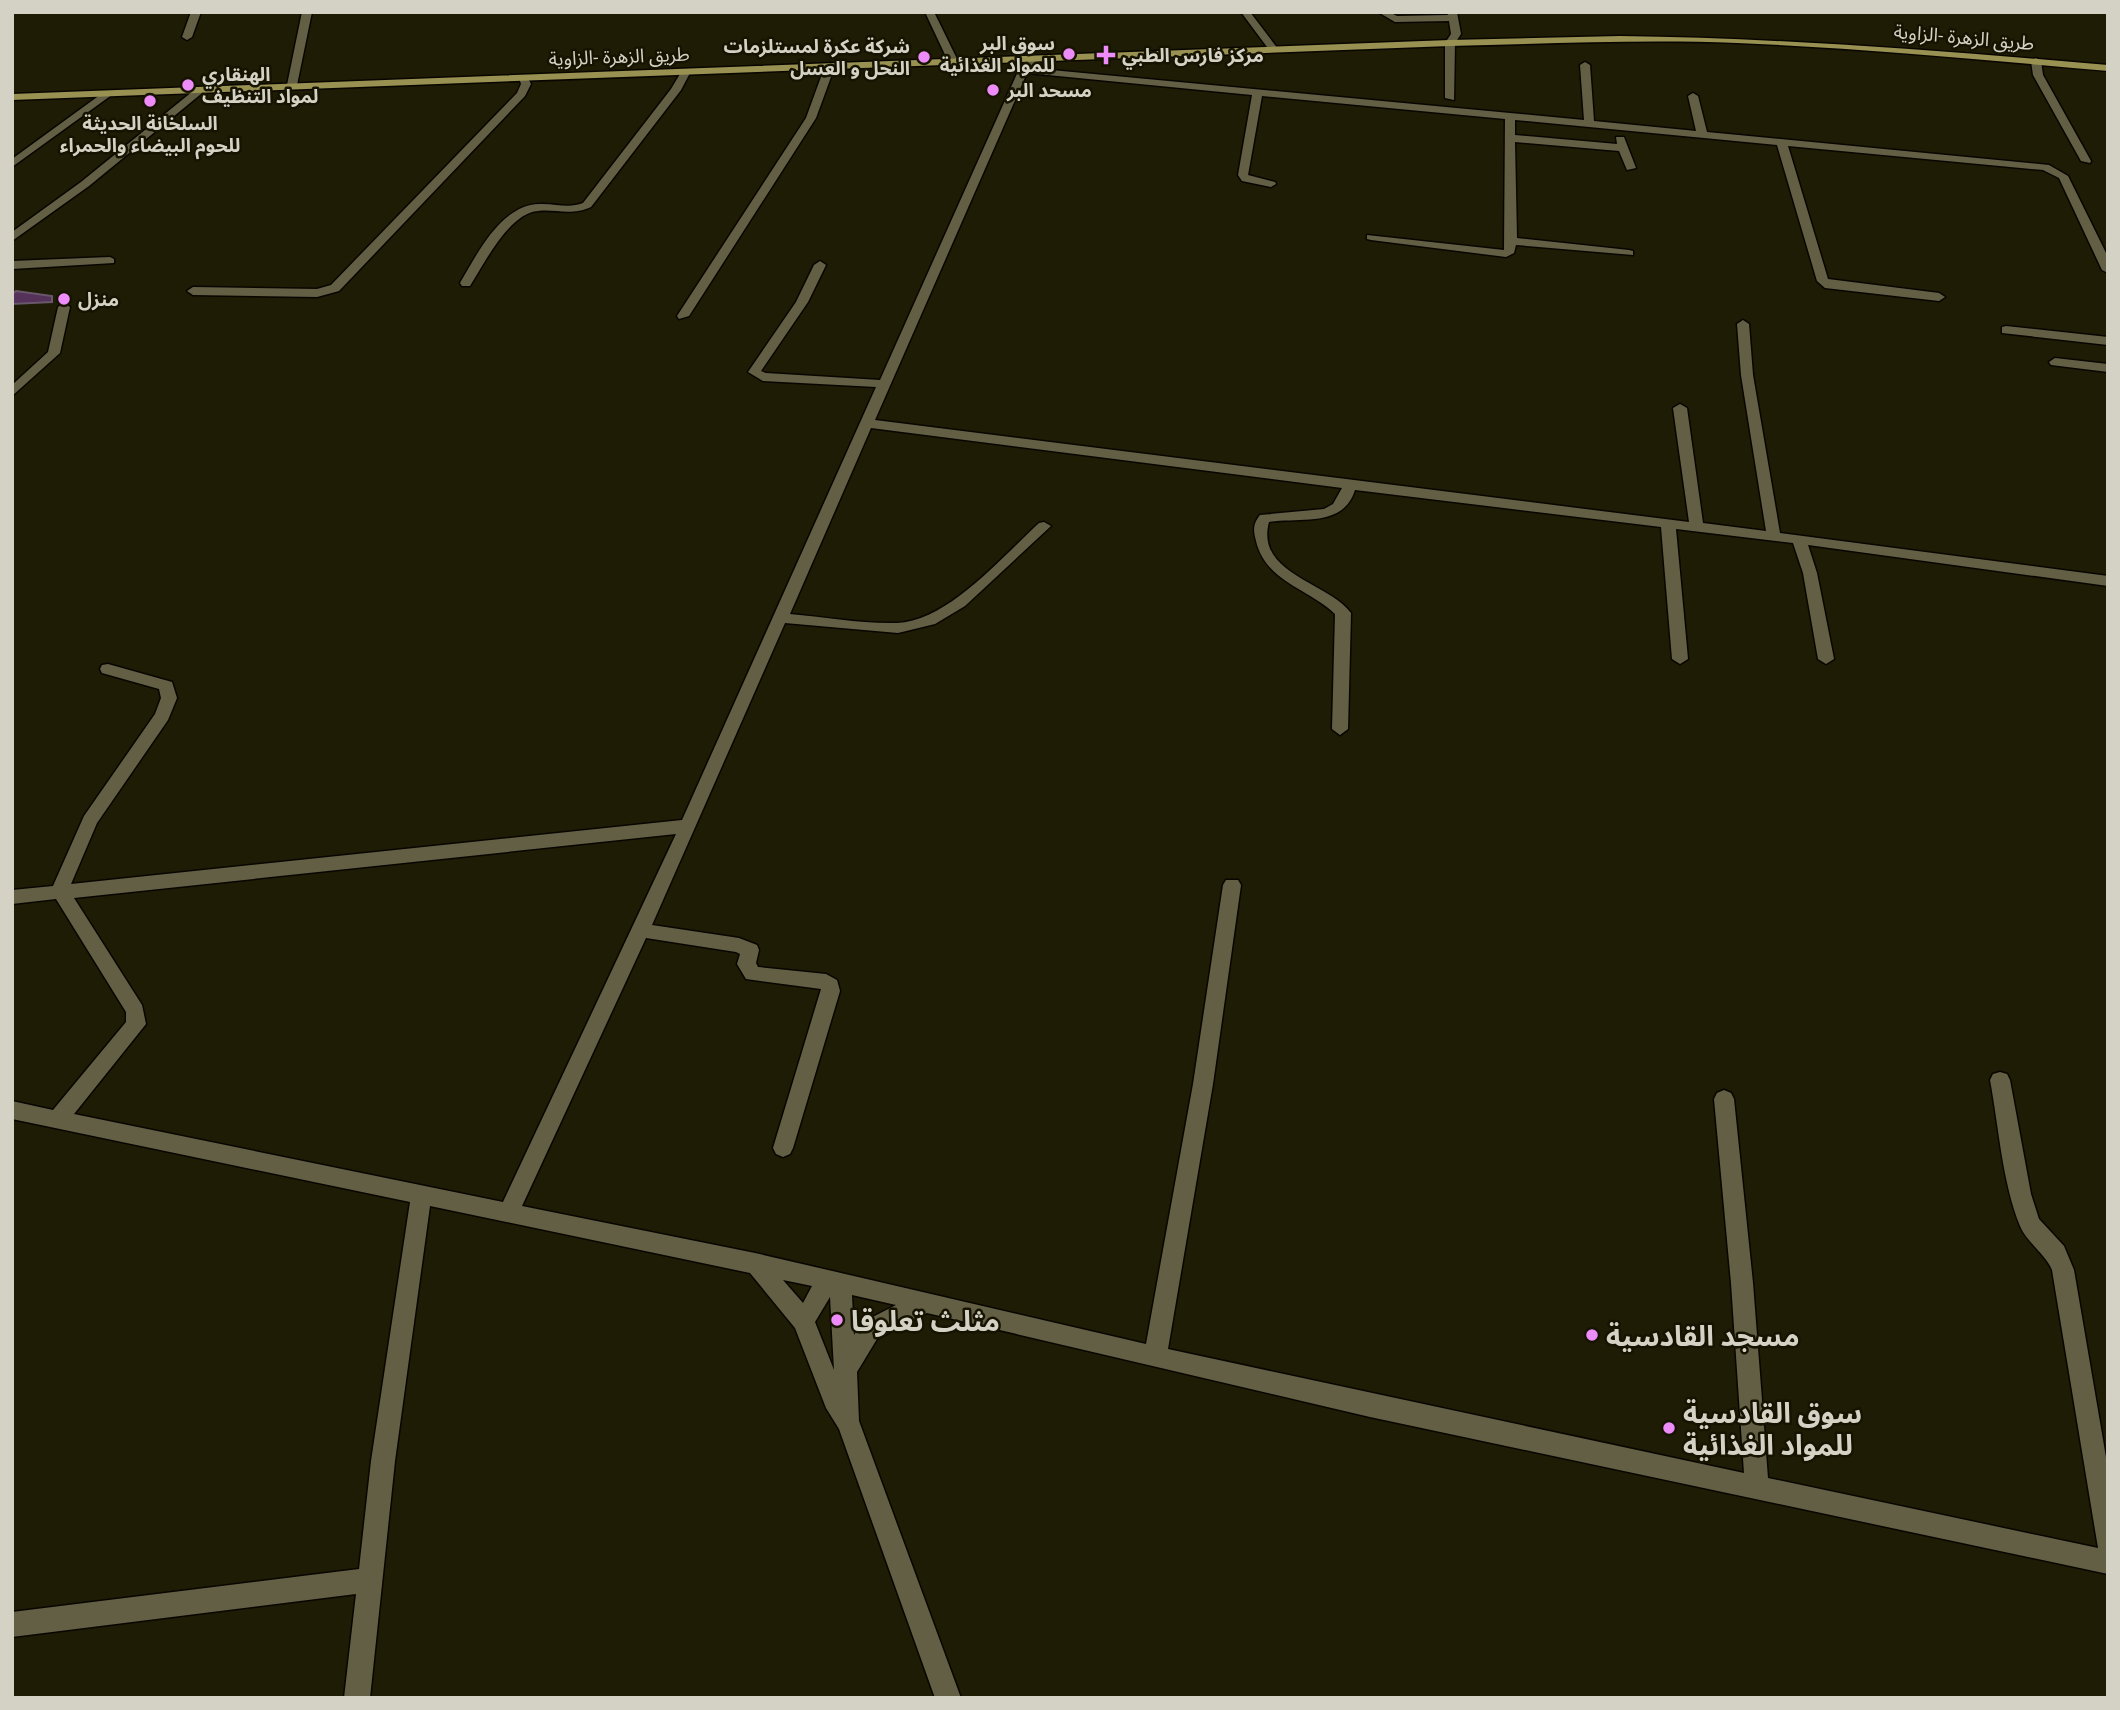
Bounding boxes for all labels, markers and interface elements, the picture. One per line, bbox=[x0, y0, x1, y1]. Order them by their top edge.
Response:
street label: طريق الزهرة -الزاوية bbox=[1893, 20, 2035, 55]
place label: سوق البر للمواد الغذائية bbox=[940, 32, 1055, 76]
place label: شركة عكرة لمستلزمات النحل و العسل bbox=[723, 35, 910, 80]
street label: طريق الزهرة -الزاوية bbox=[548, 43, 690, 70]
place label: مركز فارس الطبي bbox=[1122, 44, 1264, 70]
marker: مركز فارس الطبي bbox=[1096, 45, 1116, 65]
marker: سوق البر للمواد الغذائية bbox=[1061, 46, 1077, 62]
marker: شركة عكرة لمستلزمات النحل و العسل bbox=[916, 49, 932, 65]
place label: الهنقاري لمواد التنظيف bbox=[202, 63, 318, 107]
marker: الهنقاري لمواد التنظيف bbox=[180, 77, 196, 93]
place label: مسحد البر bbox=[1006, 79, 1092, 102]
marker: مسحد البر bbox=[985, 82, 1001, 98]
marker: السلخانة الحديثة للحوم البيضاء والحمراء bbox=[142, 93, 158, 109]
place label: السلخانة الحديثة للحوم البيضاء والحمراء bbox=[60, 112, 240, 160]
place label: منزل bbox=[78, 288, 119, 311]
marker: منزل bbox=[56, 291, 72, 307]
place label: مثلث تعلوقا bbox=[851, 1305, 1000, 1337]
marker: مثلث تعلوقا bbox=[829, 1312, 845, 1328]
place label: مسجد القادسية bbox=[1606, 1320, 1800, 1352]
marker: مسجد القادسية bbox=[1584, 1327, 1600, 1343]
place label: سوق القادسية للمواد الغذائية bbox=[1683, 1397, 1862, 1461]
marker: سوق القادسية للمواد الغذائية bbox=[1661, 1420, 1677, 1436]

